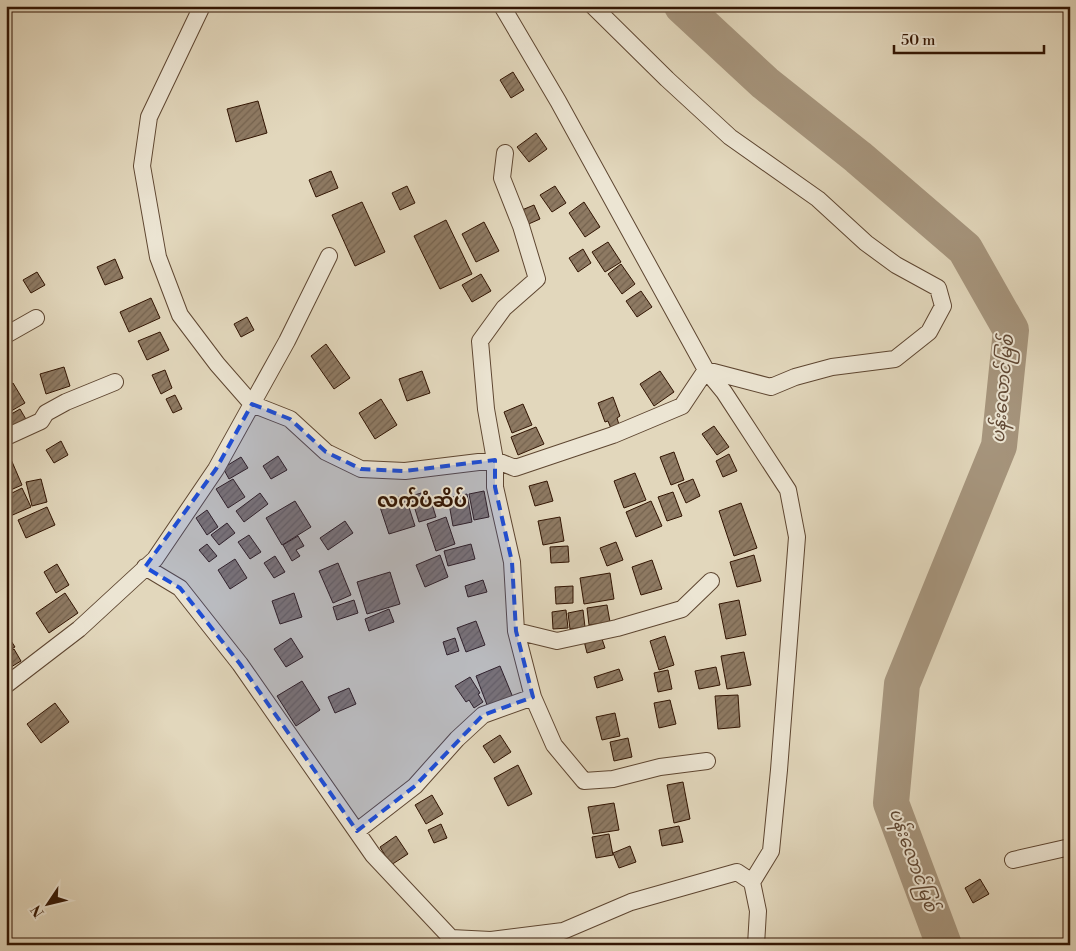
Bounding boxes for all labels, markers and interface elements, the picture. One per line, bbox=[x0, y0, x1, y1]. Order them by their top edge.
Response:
scale bar bbox=[894, 22, 1044, 54]
text: 50 m bbox=[901, 31, 935, 50]
water label: ပန်းလောင်မြစ် bbox=[985, 332, 1022, 444]
district label: လက်ပံဆိပ် bbox=[377, 487, 467, 513]
water label: ပန်းလောင်မြစ် bbox=[881, 804, 945, 917]
north arrow bbox=[22, 878, 72, 928]
text: N bbox=[28, 901, 49, 921]

